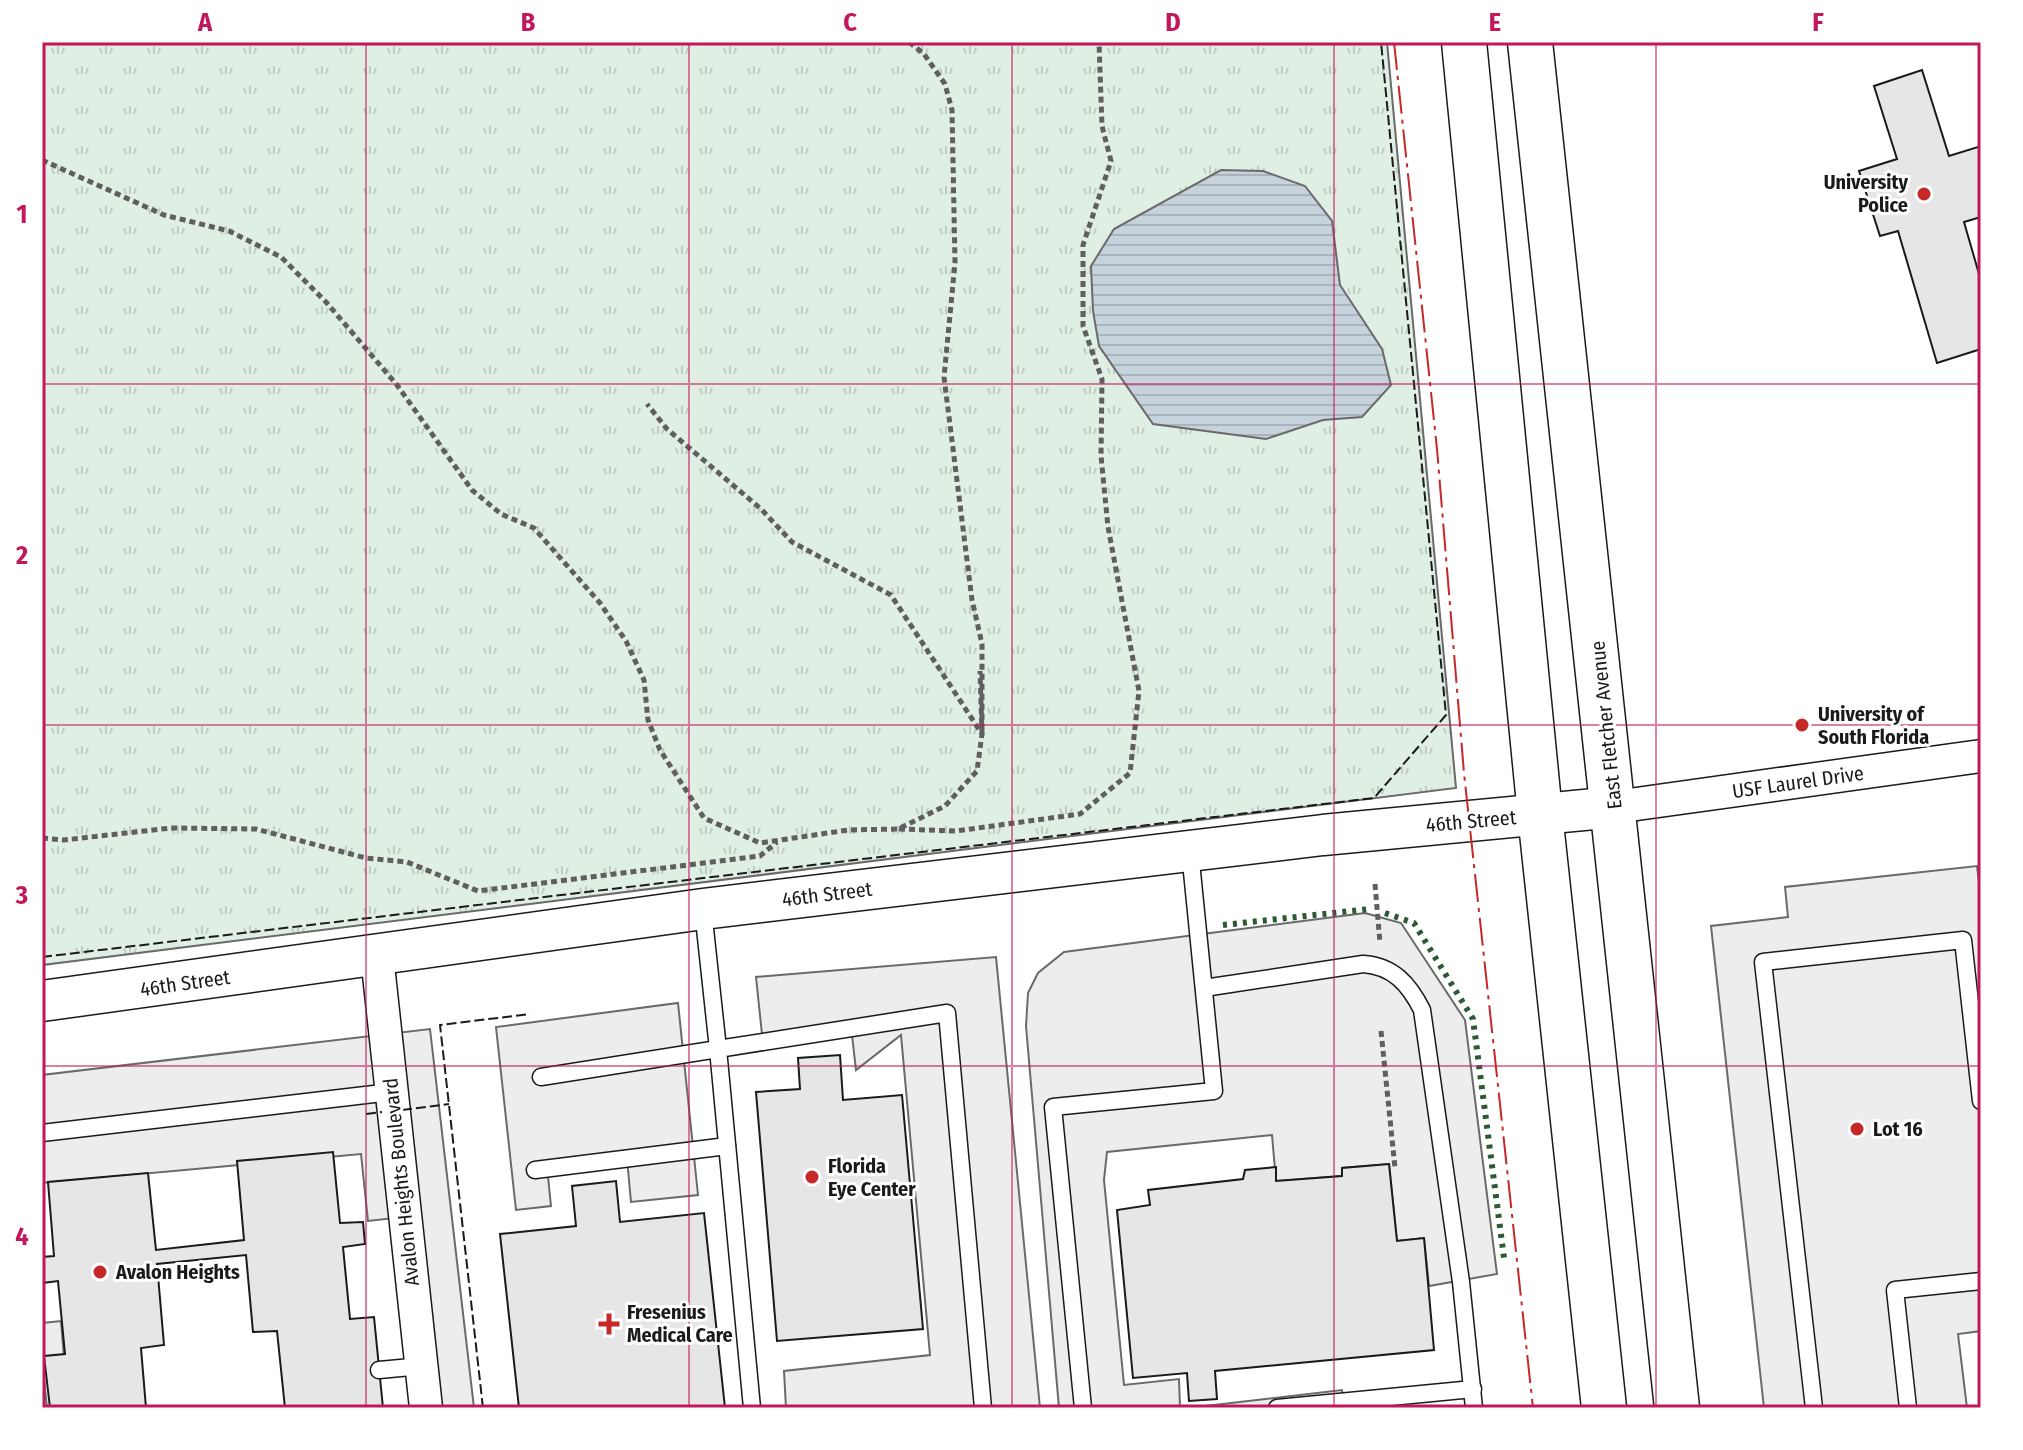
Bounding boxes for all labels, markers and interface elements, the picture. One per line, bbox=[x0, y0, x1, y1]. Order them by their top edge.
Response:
text: A bbox=[197, 7, 213, 38]
text: B bbox=[521, 7, 536, 38]
text: C bbox=[843, 7, 857, 38]
text: D bbox=[1165, 7, 1181, 38]
text: E bbox=[1489, 7, 1501, 38]
text: F bbox=[1812, 7, 1824, 38]
place label: University Police bbox=[1824, 170, 1908, 217]
marker: University Police bbox=[1915, 185, 1933, 203]
text: 1 bbox=[17, 199, 28, 230]
text: 2 bbox=[15, 540, 28, 571]
street label: East Fletcher Avenue bbox=[1585, 640, 1627, 810]
place label: University of South Florida bbox=[1818, 702, 1929, 749]
marker: University of South Florida bbox=[1793, 716, 1811, 734]
street label: USF Laurel Drive bbox=[1731, 761, 1865, 803]
street label: 46th Street bbox=[1425, 805, 1518, 837]
street label: 46th Street bbox=[781, 877, 874, 911]
text: 3 bbox=[15, 880, 28, 911]
street label: 46th Street bbox=[138, 965, 232, 1001]
street label: Avalon Heights Boulevard bbox=[378, 1077, 424, 1287]
place label: Lot 16 bbox=[1873, 1117, 1923, 1141]
marker: Lot 16 bbox=[1848, 1120, 1866, 1138]
place label: Florida Eye Center bbox=[828, 1154, 916, 1201]
marker: Florida Eye Center bbox=[803, 1168, 821, 1186]
text: 4 bbox=[15, 1221, 29, 1252]
place label: Avalon Heights bbox=[115, 1260, 240, 1284]
marker: Avalon Heights bbox=[91, 1263, 109, 1281]
place label: Fresenius Medical Care bbox=[627, 1300, 733, 1347]
marker: Fresenius Medical Care bbox=[598, 1313, 620, 1335]

